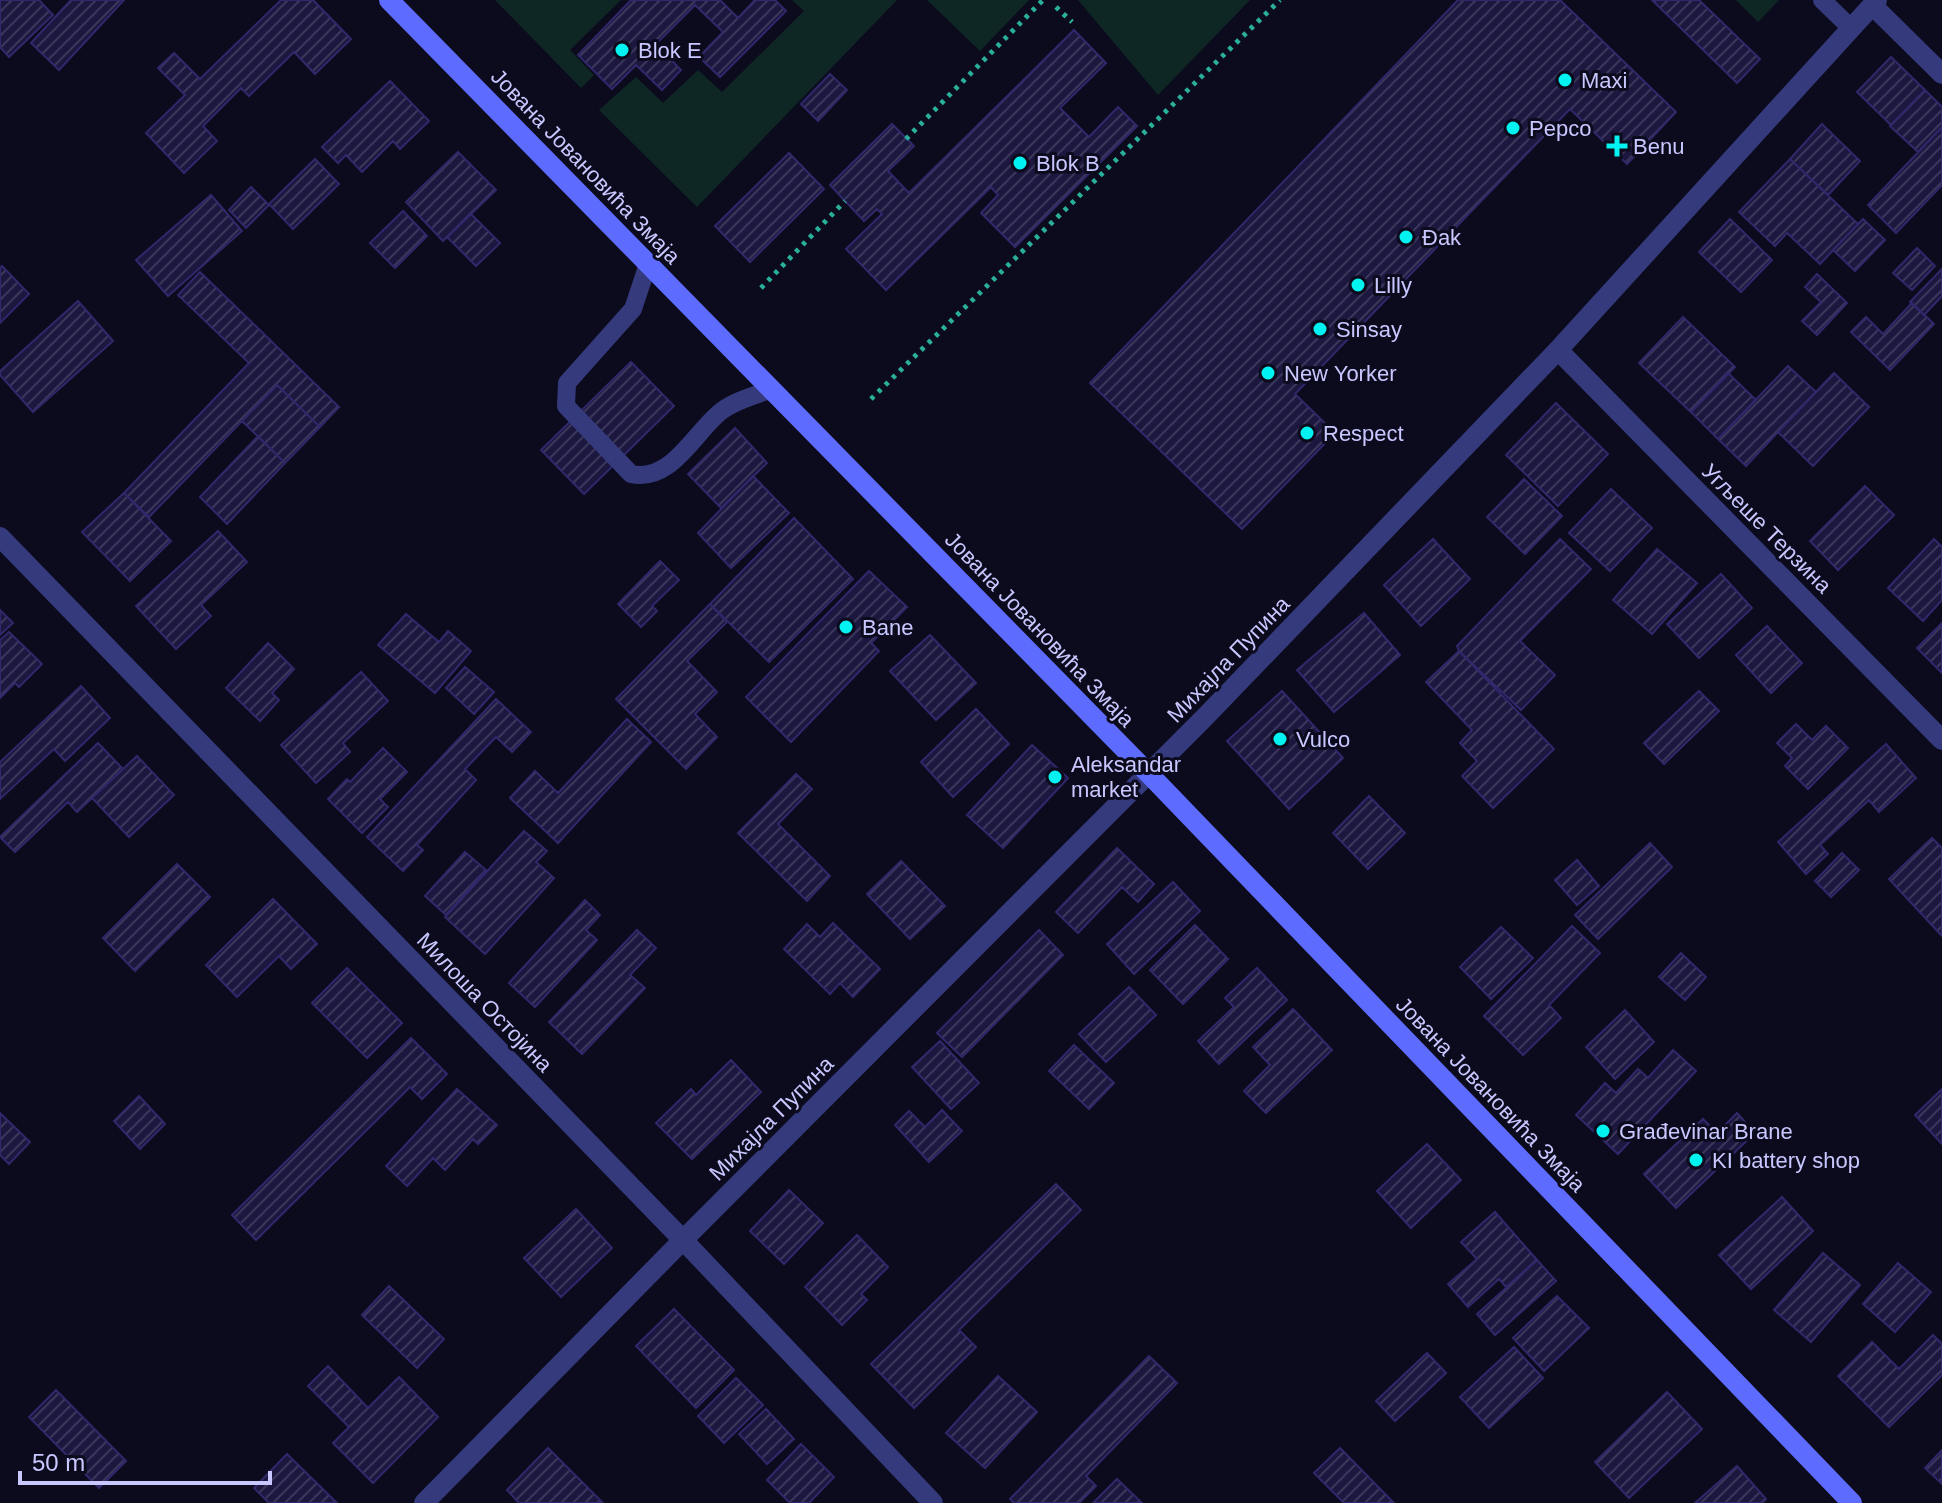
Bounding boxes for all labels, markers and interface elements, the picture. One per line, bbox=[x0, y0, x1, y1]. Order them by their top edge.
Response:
place label: Blok E bbox=[638, 38, 702, 63]
marker: Blok E bbox=[613, 41, 631, 59]
street label: Јована Јовановића Змаја bbox=[486, 64, 686, 269]
place label: Maxi bbox=[1581, 68, 1627, 93]
marker: Maxi bbox=[1556, 71, 1574, 89]
place label: Pepco bbox=[1529, 116, 1591, 141]
marker: Pepco bbox=[1504, 119, 1522, 137]
place label: Benu bbox=[1633, 134, 1684, 159]
marker: Benu bbox=[1608, 137, 1626, 155]
place label: Blok B bbox=[1036, 151, 1100, 176]
marker: Blok B bbox=[1011, 154, 1029, 172]
place label: Đak bbox=[1422, 225, 1462, 250]
marker: Đak bbox=[1397, 228, 1415, 246]
place label: Lilly bbox=[1374, 273, 1412, 298]
marker: Lilly bbox=[1349, 276, 1367, 294]
place label: Sinsay bbox=[1336, 317, 1402, 342]
marker: Sinsay bbox=[1311, 320, 1329, 338]
place label: New Yorker bbox=[1284, 361, 1397, 386]
marker: New Yorker bbox=[1259, 364, 1277, 382]
place label: Respect bbox=[1323, 421, 1404, 446]
marker: Respect bbox=[1298, 424, 1316, 442]
street label: Угљеше Терзина bbox=[1697, 459, 1837, 599]
street label: Јована Јовановића Змаја bbox=[940, 527, 1140, 732]
street label: Михајла Пупина bbox=[1162, 591, 1295, 727]
place label: Bane bbox=[862, 615, 913, 640]
marker: Bane bbox=[837, 618, 855, 636]
place label: Vulco bbox=[1296, 727, 1350, 752]
marker: Vulco bbox=[1271, 730, 1289, 748]
place label: Aleksandar market bbox=[1071, 752, 1181, 802]
marker: Aleksandar market bbox=[1046, 768, 1064, 786]
street label: Милоша Остојина bbox=[412, 928, 558, 1078]
street label: Јована Јовановића Змаја bbox=[1391, 992, 1591, 1197]
street label: Михајла Пупина bbox=[704, 1051, 839, 1186]
place label: Građevinar Brane bbox=[1619, 1119, 1793, 1144]
marker: Građevinar Brane bbox=[1594, 1122, 1612, 1140]
place label: KI battery shop bbox=[1712, 1148, 1860, 1173]
marker: KI battery shop bbox=[1687, 1151, 1705, 1169]
scale bar bbox=[20, 1435, 270, 1485]
text: 50 m bbox=[32, 1449, 85, 1476]

